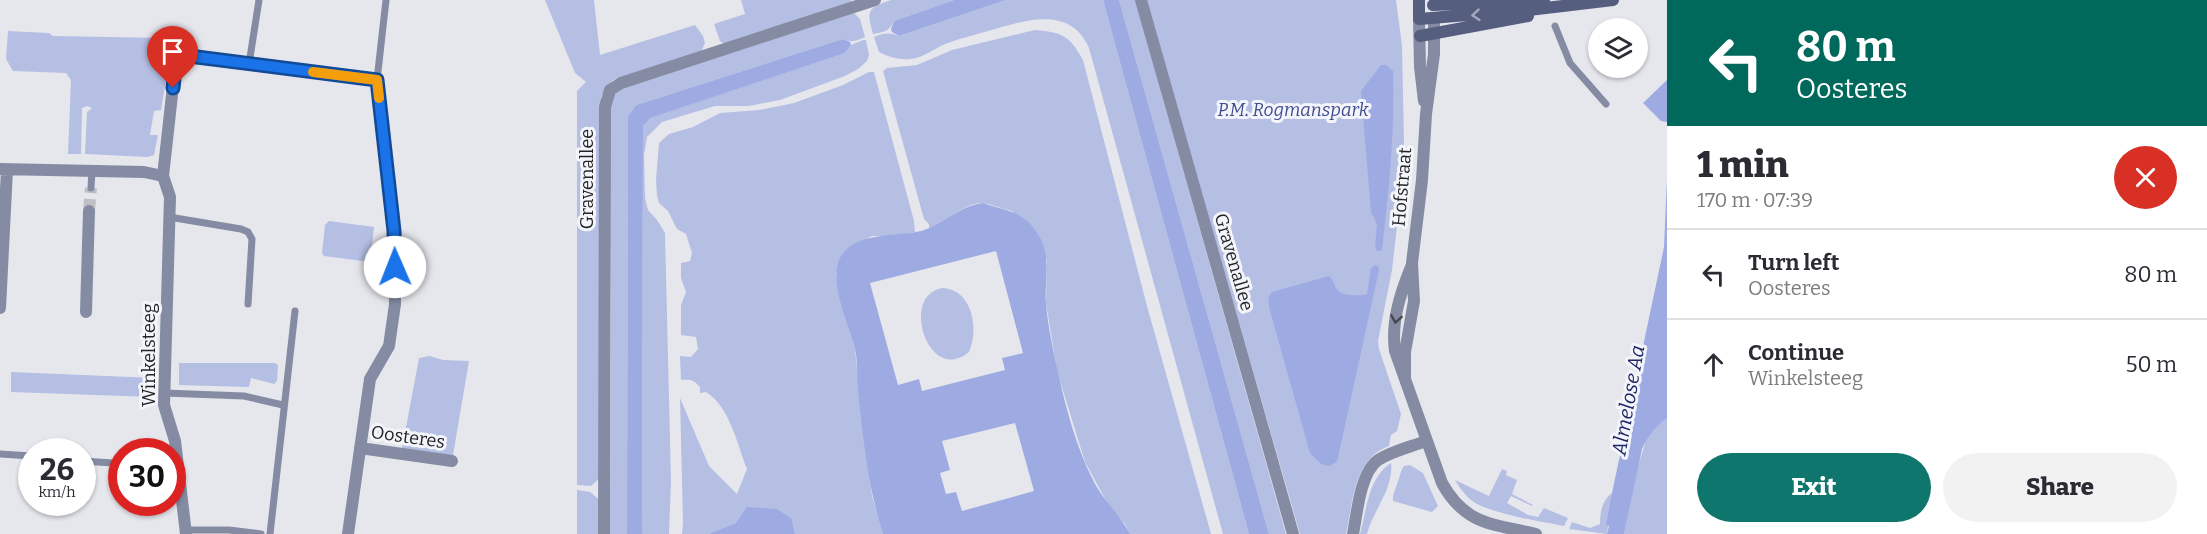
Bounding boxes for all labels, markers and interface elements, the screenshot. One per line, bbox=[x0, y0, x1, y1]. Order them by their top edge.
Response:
one-way arrow bbox=[1471, 8, 1480, 21]
map controls bbox=[1588, 18, 1648, 78]
button: layers bbox=[1588, 18, 1648, 78]
text: 80 m bbox=[1796, 22, 1896, 72]
icon: left bbox=[1697, 24, 1775, 102]
pin bbox=[147, 26, 198, 88]
icon: arrive bbox=[156, 35, 189, 68]
text: Oosteres bbox=[1796, 73, 1908, 105]
park label: P.M. Rogmanspark bbox=[1218, 99, 1369, 121]
street label: Gravenallee bbox=[576, 129, 598, 229]
text: 1 min bbox=[1697, 143, 1789, 187]
street label: Hofstraat bbox=[1388, 146, 1416, 227]
button: close bbox=[2114, 146, 2177, 209]
text: 170 m · 07:39 bbox=[1697, 188, 1813, 212]
street label: Gravenallee bbox=[1210, 211, 1258, 313]
position arrow bbox=[363, 235, 427, 299]
text: Turn left bbox=[1748, 249, 1840, 276]
icon: left bbox=[1697, 258, 1730, 291]
text: 80 m bbox=[2124, 261, 2177, 288]
text: Oosteres bbox=[1748, 276, 1831, 300]
street label: Winkelsteeg bbox=[138, 303, 160, 407]
one-way arrow bbox=[1390, 314, 1402, 323]
text: Continue bbox=[1748, 339, 1844, 366]
water label: Almelose Aa bbox=[1606, 343, 1649, 458]
icon: ahead bbox=[1697, 348, 1730, 381]
text: 50 m bbox=[2126, 351, 2177, 378]
text: Winkelsteeg bbox=[1748, 366, 1863, 390]
street label: Oosteres bbox=[370, 421, 446, 453]
speed limit sign: 30 bbox=[108, 438, 186, 516]
text: 26 bbox=[40, 452, 74, 488]
button: Exit bbox=[1697, 453, 1931, 522]
button: Share bbox=[1943, 453, 2177, 522]
text: km/h bbox=[38, 483, 76, 501]

